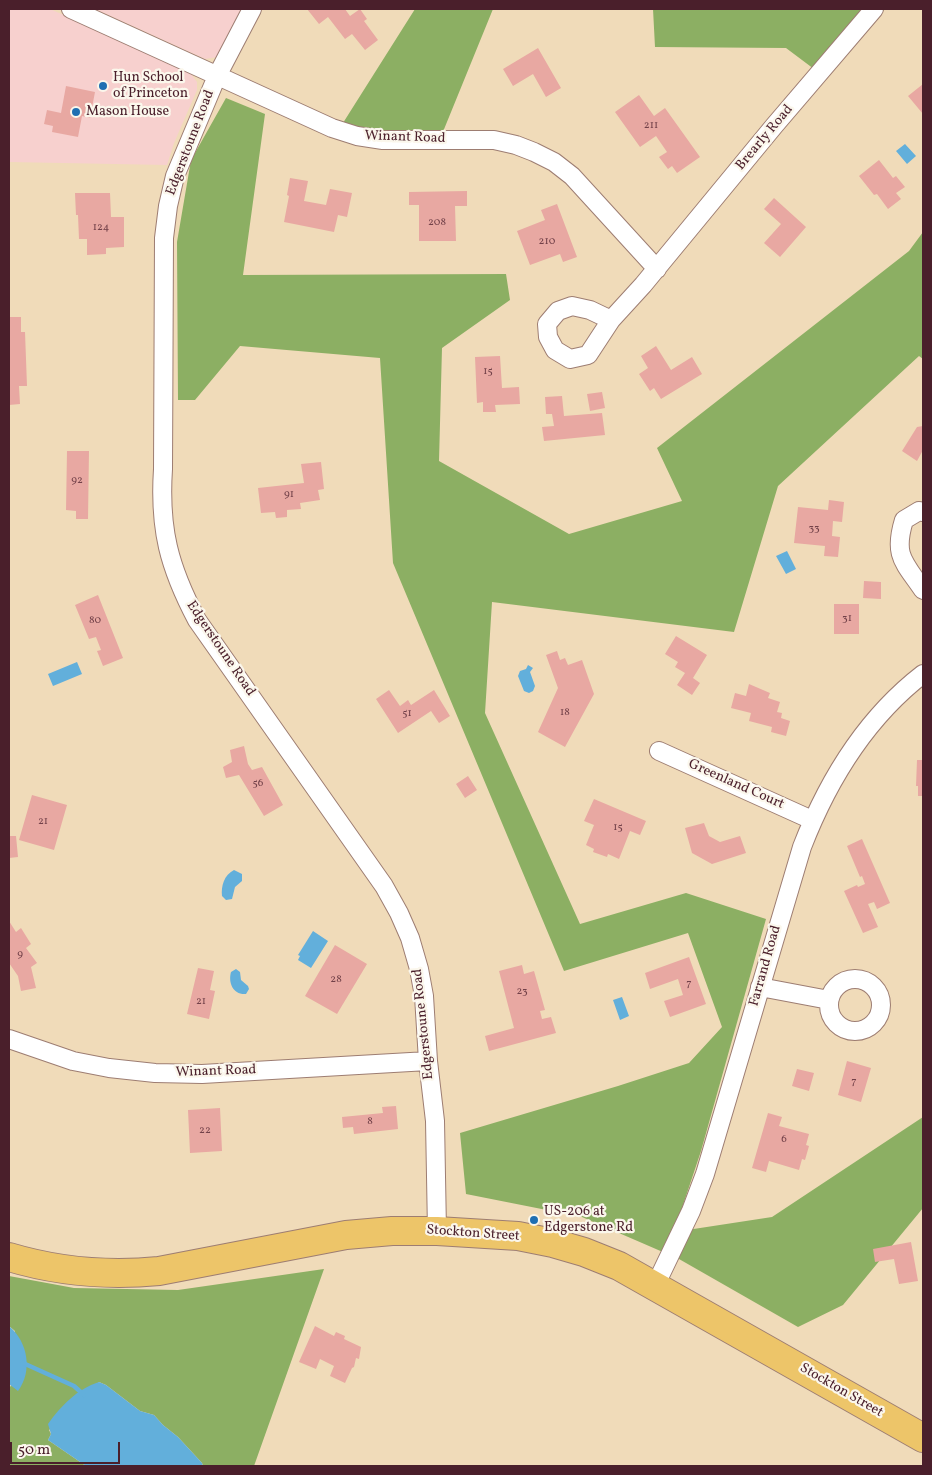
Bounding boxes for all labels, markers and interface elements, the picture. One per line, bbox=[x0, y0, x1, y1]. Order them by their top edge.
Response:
place label: Hun School of Princeton bbox=[113, 70, 188, 102]
marker: Hun School of Princeton bbox=[97, 80, 109, 92]
street label: Edgerstoune Road bbox=[163, 88, 219, 198]
street label: Brearly Road bbox=[733, 102, 797, 174]
place label: Mason House bbox=[86, 104, 169, 120]
marker: Mason House bbox=[70, 106, 82, 118]
house number: 211 bbox=[644, 119, 658, 133]
street label: Winant Road bbox=[364, 128, 446, 148]
house number: 208 bbox=[428, 216, 446, 230]
house number: 124 bbox=[93, 221, 109, 235]
house number: 210 bbox=[539, 235, 555, 249]
house number: 15 bbox=[483, 365, 493, 379]
house number: 92 bbox=[71, 474, 83, 488]
house number: 91 bbox=[284, 488, 294, 502]
house number: 33 bbox=[808, 522, 820, 536]
street label: Edgerstoune Road bbox=[182, 598, 258, 700]
house number: 31 bbox=[842, 612, 852, 626]
house number: 80 bbox=[89, 614, 101, 628]
house number: 18 bbox=[560, 706, 570, 720]
house number: 51 bbox=[402, 707, 412, 721]
street label: Greenland Court bbox=[685, 756, 787, 814]
house number: 56 bbox=[253, 777, 263, 791]
house number: 21 bbox=[38, 815, 48, 829]
house number: 15 bbox=[613, 821, 623, 835]
street label: Farrand Road bbox=[746, 924, 786, 1008]
house number: 9 bbox=[17, 948, 23, 962]
street label: Edgerstoune Road bbox=[410, 968, 438, 1080]
house number: 28 bbox=[330, 973, 342, 987]
house number: 7 bbox=[686, 977, 692, 991]
house number: 23 bbox=[516, 985, 528, 999]
house number: 21 bbox=[196, 995, 206, 1009]
street label: Winant Road bbox=[175, 1062, 257, 1082]
house number: 7 bbox=[851, 1075, 857, 1089]
house number: 8 bbox=[367, 1115, 373, 1129]
house number: 22 bbox=[199, 1124, 211, 1138]
house number: 6 bbox=[781, 1133, 787, 1147]
place label: US-206 at Edgerstone Rd bbox=[544, 1204, 633, 1236]
marker: US-206 at Edgerstone Rd bbox=[528, 1214, 540, 1226]
street label: Stockton Street bbox=[426, 1222, 520, 1246]
street label: Stockton Street bbox=[796, 1360, 886, 1422]
scale bar bbox=[12, 1432, 122, 1464]
text: 50 m bbox=[18, 1440, 50, 1461]

